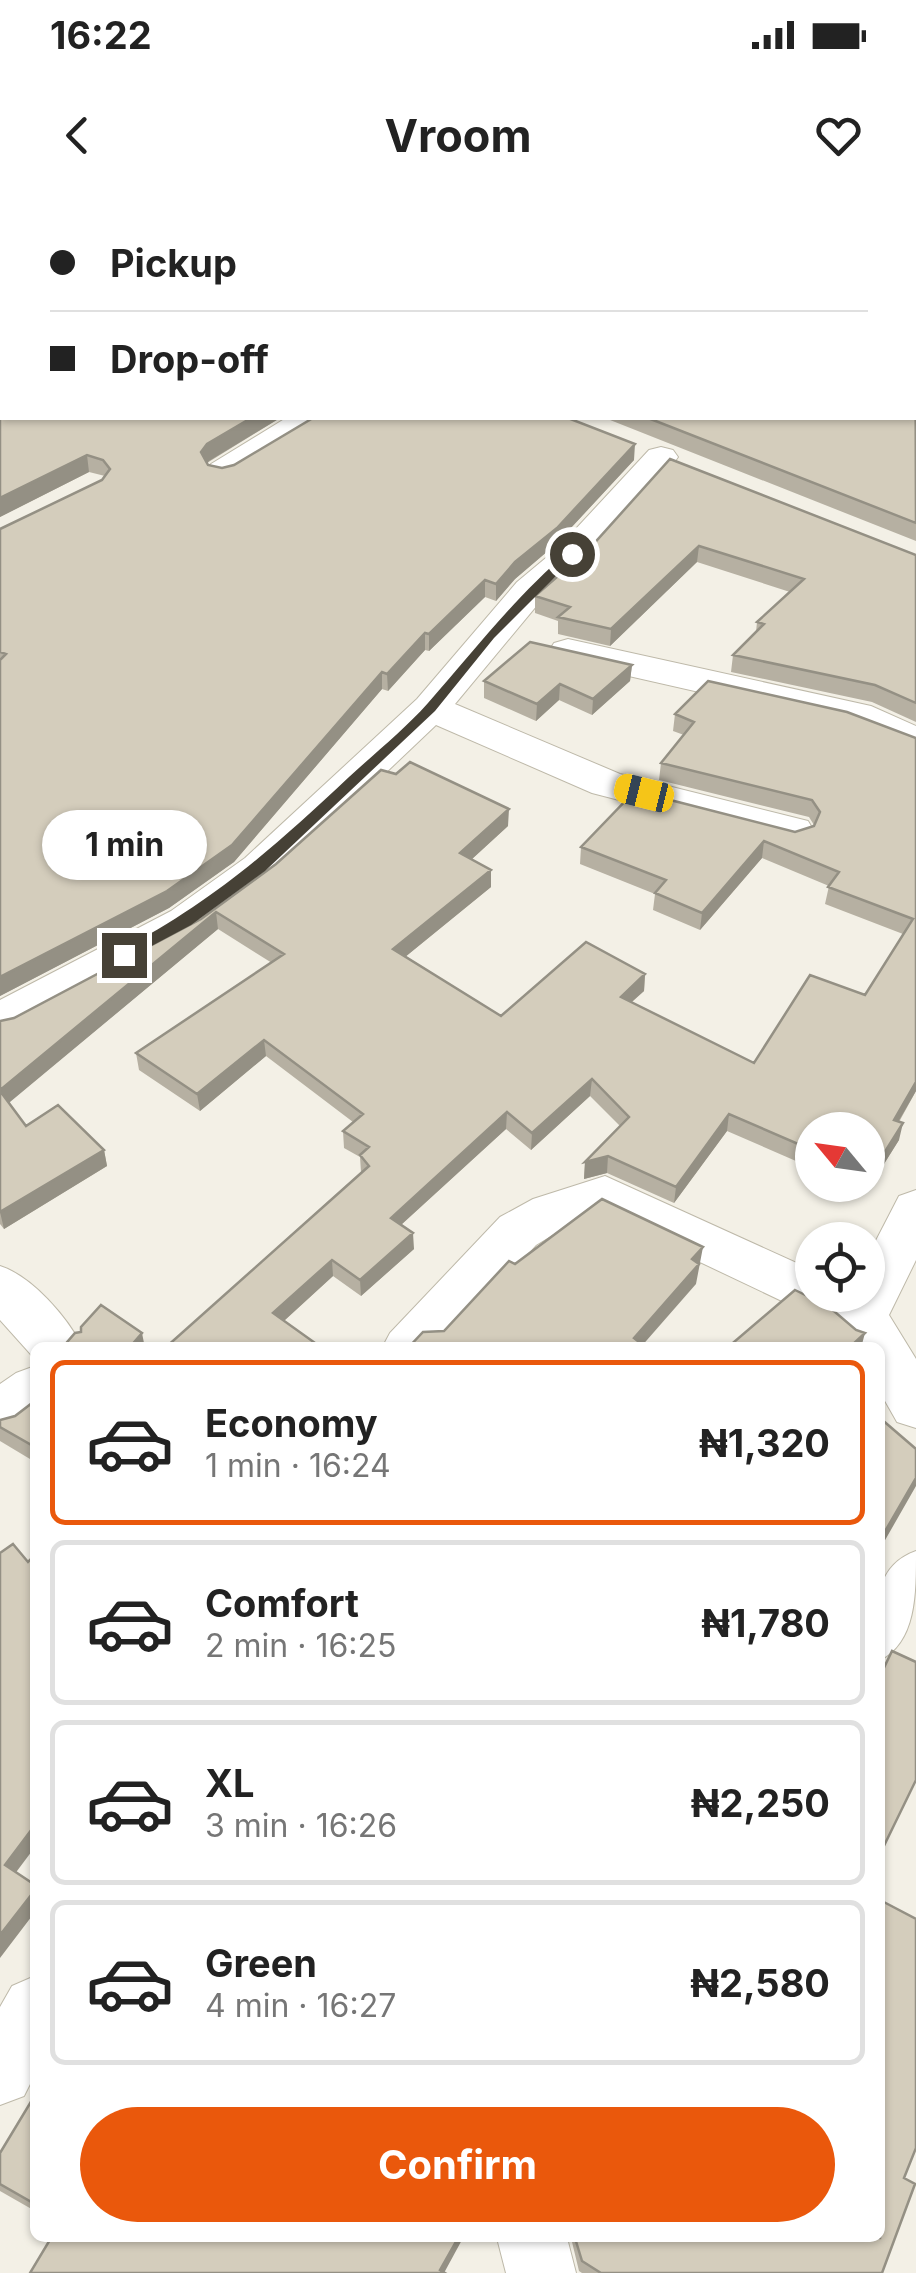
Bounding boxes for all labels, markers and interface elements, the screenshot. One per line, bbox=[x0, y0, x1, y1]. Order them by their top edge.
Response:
text: 16:22 bbox=[50, 12, 152, 58]
icon: back bbox=[50, 108, 105, 163]
text: Vroom bbox=[384, 108, 532, 163]
icon: heart bbox=[811, 108, 866, 163]
text: Pickup bbox=[110, 240, 237, 286]
text: Drop-off bbox=[110, 336, 269, 382]
route start bbox=[550, 532, 595, 577]
car bbox=[611, 771, 677, 815]
callout: 1 min bbox=[42, 810, 206, 880]
text: 1 min bbox=[85, 825, 164, 864]
route end bbox=[102, 933, 147, 978]
north arrow bbox=[795, 1112, 885, 1202]
map controls bbox=[795, 1112, 885, 1312]
button: locate bbox=[795, 1222, 885, 1312]
icon: car bbox=[85, 1398, 175, 1488]
text: Economy bbox=[205, 1400, 378, 1446]
text: ₦1,320 bbox=[699, 1420, 830, 1466]
text: 1 min · 16:24 bbox=[205, 1446, 391, 1485]
icon: car bbox=[85, 1578, 175, 1668]
text: Comfort bbox=[205, 1580, 359, 1626]
text: ₦1,780 bbox=[701, 1600, 830, 1646]
text: 2 min · 16:25 bbox=[205, 1626, 396, 1665]
icon: car bbox=[85, 1758, 175, 1848]
text: XL bbox=[205, 1760, 255, 1806]
text: ₦2,250 bbox=[691, 1780, 830, 1826]
text: 3 min · 16:26 bbox=[205, 1806, 397, 1845]
icon: car bbox=[85, 1938, 175, 2028]
text: Green bbox=[205, 1940, 317, 1986]
text: ₦2,580 bbox=[690, 1960, 830, 2006]
text: 4 min · 16:27 bbox=[205, 1986, 396, 2025]
button: Confirm bbox=[80, 2107, 835, 2222]

